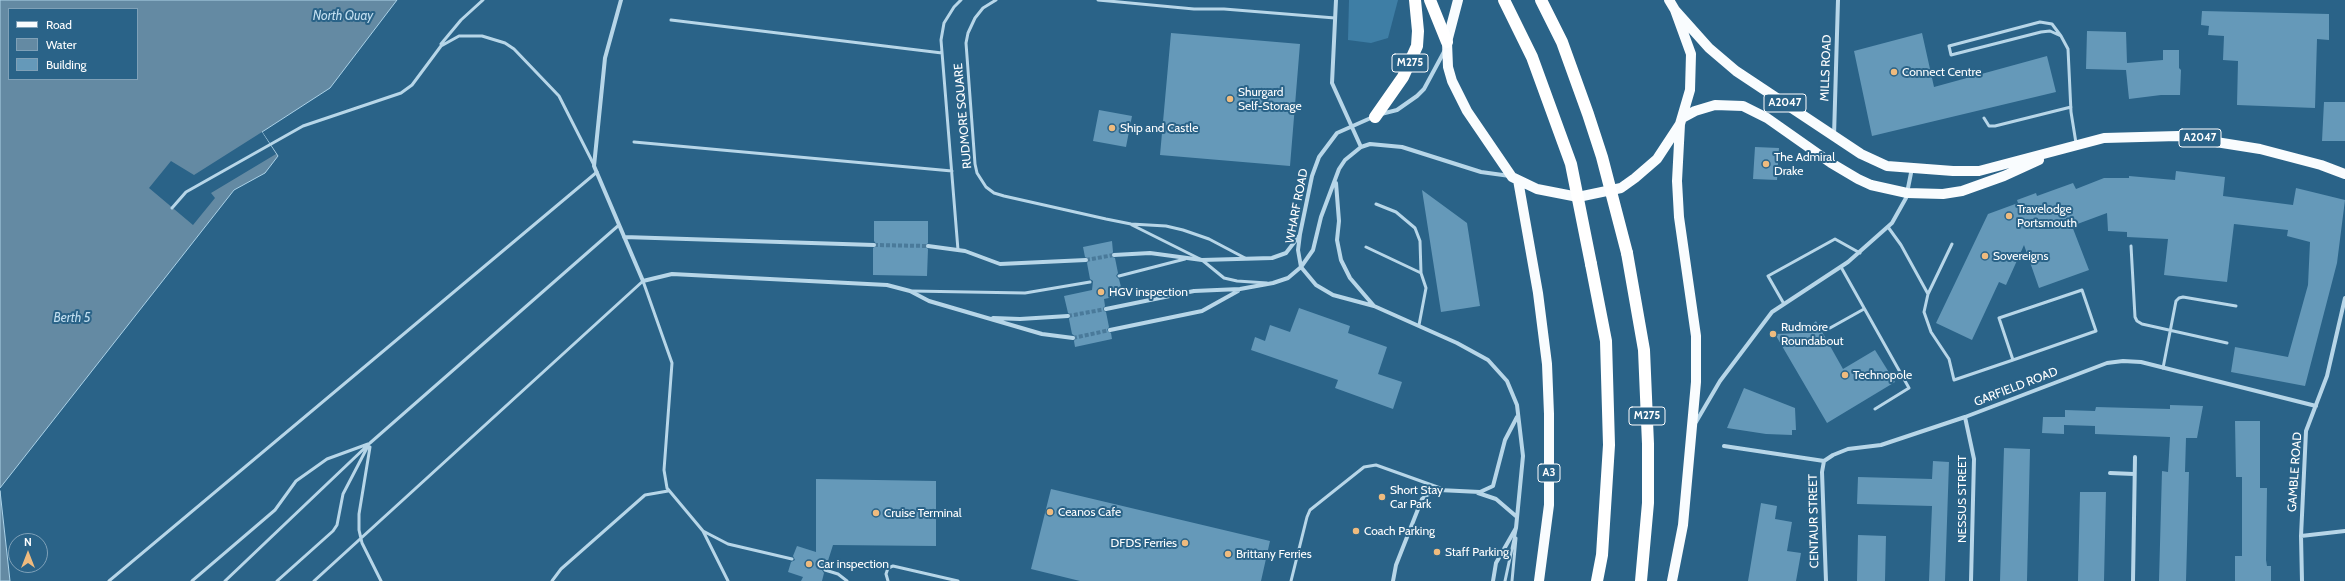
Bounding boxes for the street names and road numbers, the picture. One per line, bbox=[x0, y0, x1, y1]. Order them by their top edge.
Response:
street label: MILLS ROAD bbox=[1818, 34, 1834, 102]
road number: M275 bbox=[1392, 54, 1428, 72]
street label: RUDMORE SQUARE bbox=[951, 63, 975, 169]
road number: A2047 bbox=[1764, 94, 1806, 112]
road number: A2047 bbox=[2179, 129, 2221, 147]
street label: WHARF ROAD bbox=[1283, 167, 1311, 245]
street label: GARFIELD ROAD bbox=[1972, 364, 2060, 410]
road number: M275 bbox=[1629, 407, 1665, 425]
street label: GAMBLE ROAD bbox=[2285, 432, 2305, 512]
street label: NESSUS STREET bbox=[1955, 455, 1969, 543]
road number: A3 bbox=[1538, 464, 1560, 482]
street label: CENTAUR STREET bbox=[1806, 474, 1822, 568]

